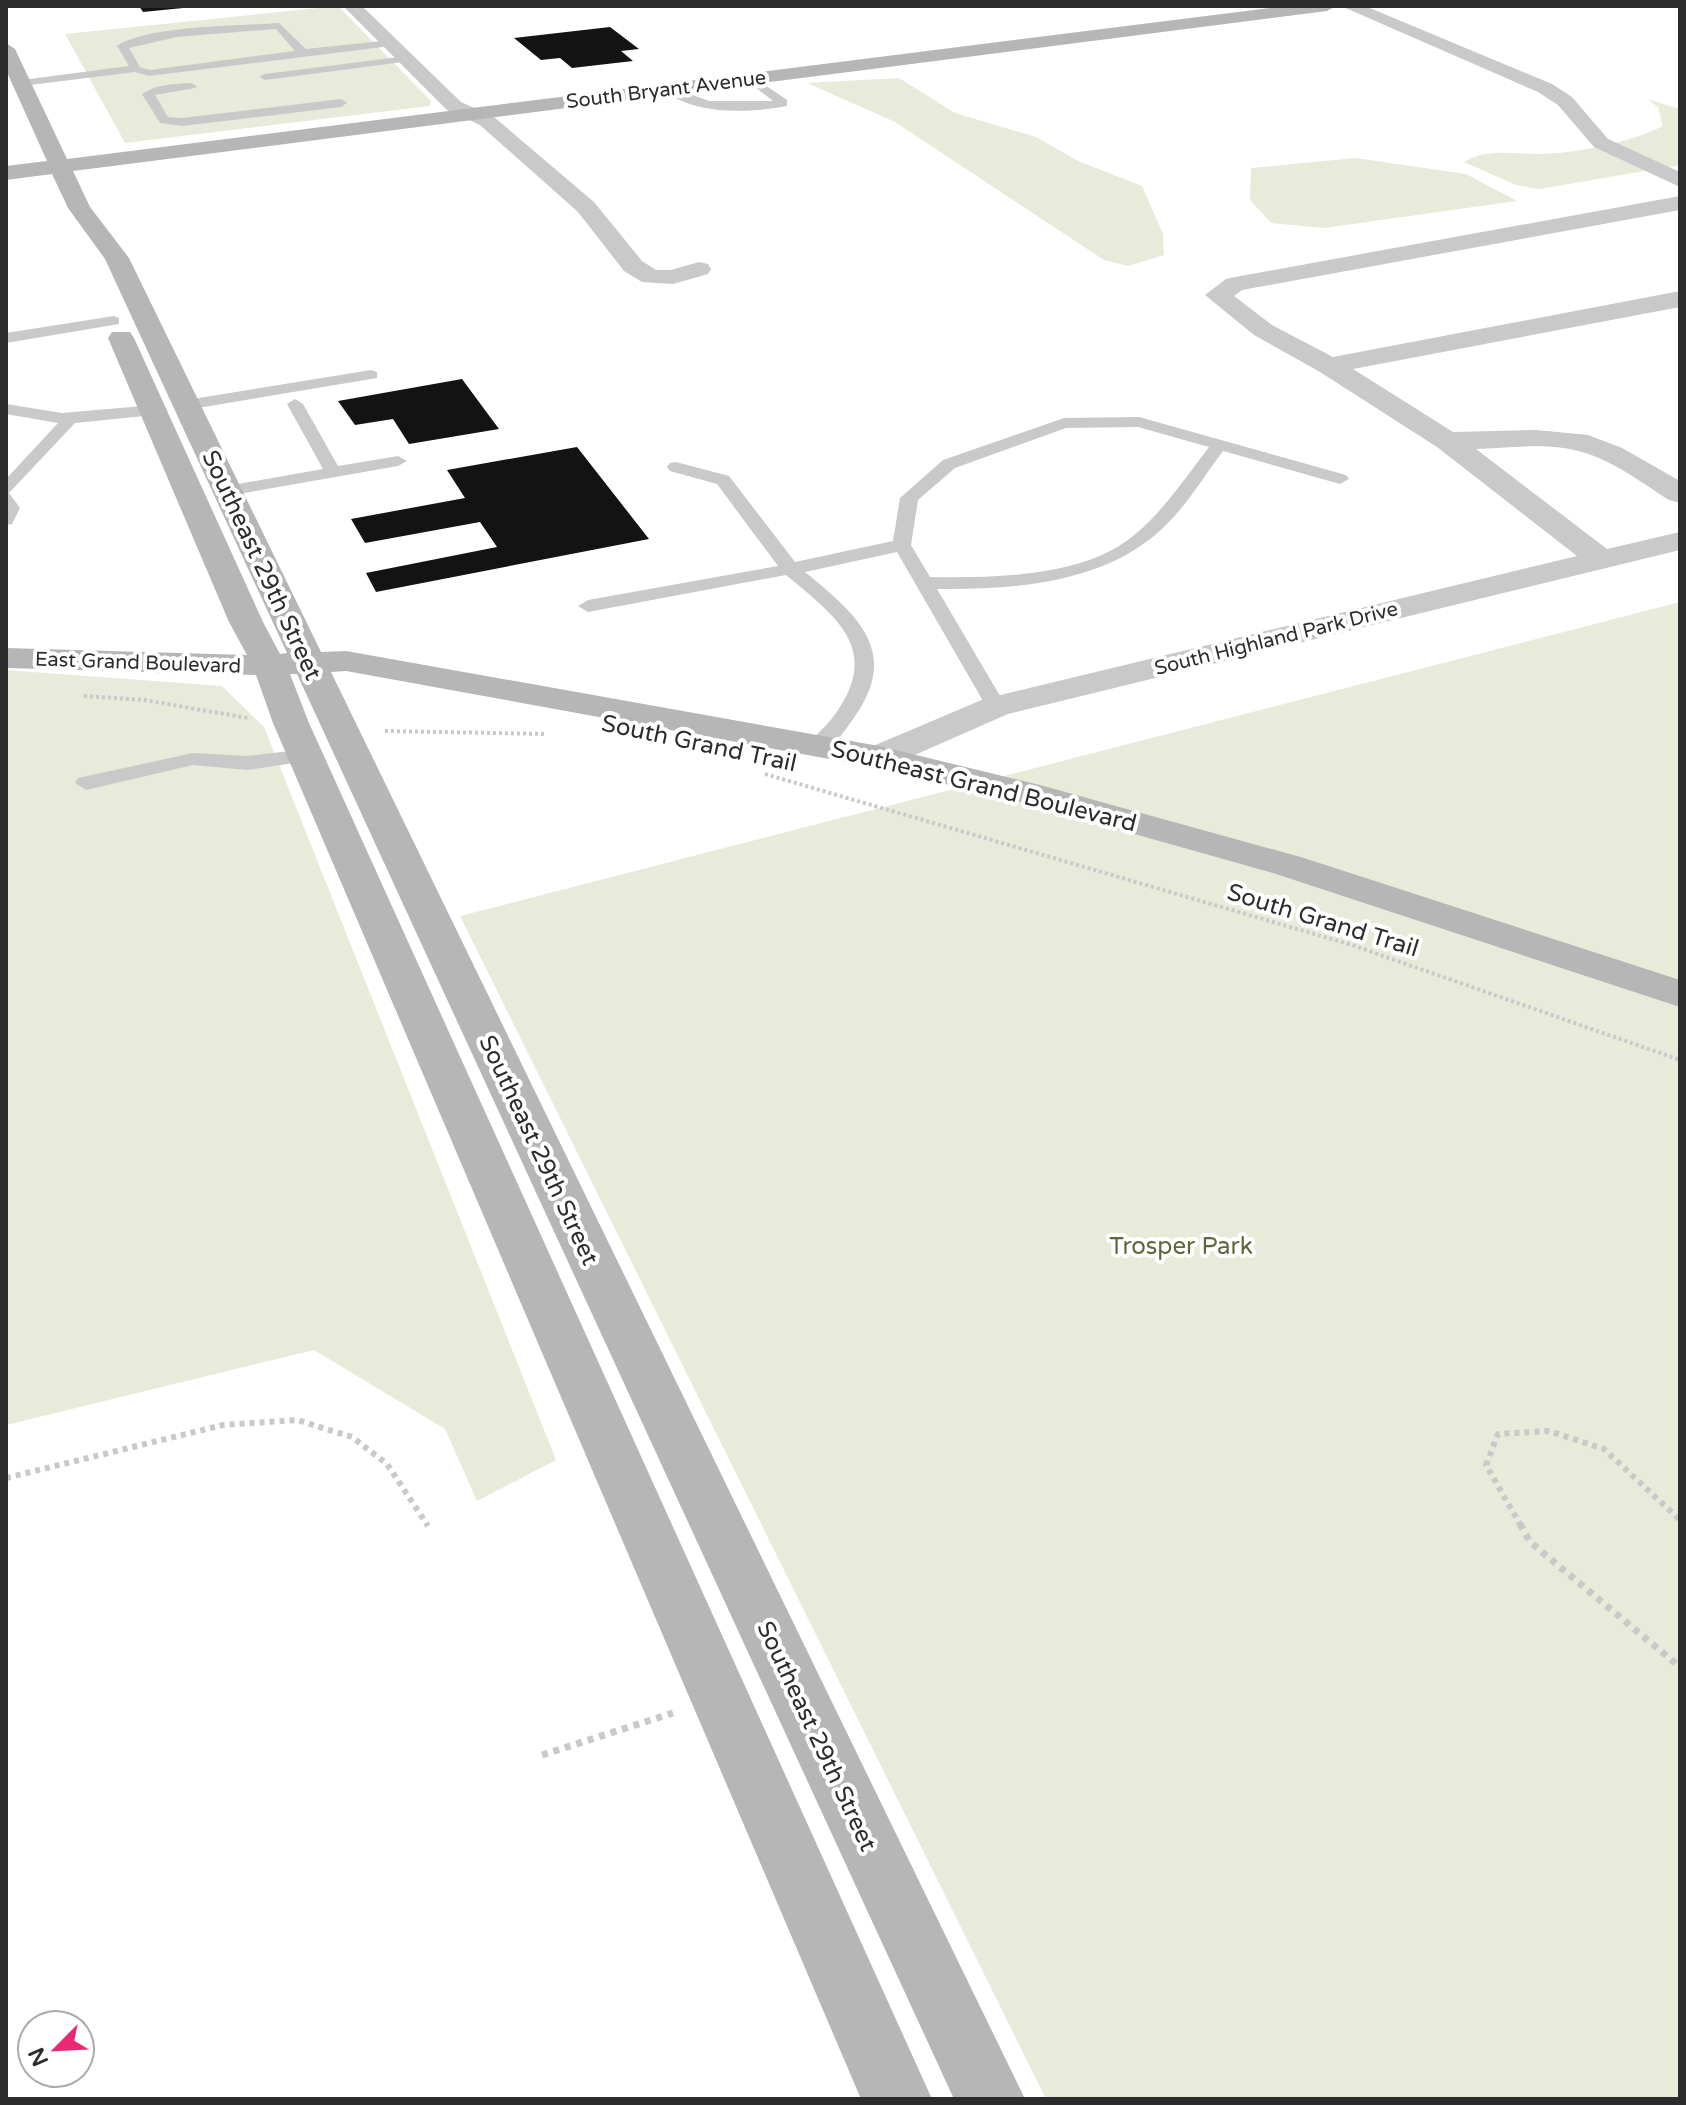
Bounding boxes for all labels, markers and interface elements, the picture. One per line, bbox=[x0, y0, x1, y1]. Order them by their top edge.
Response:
street label: South Bryant Avenue bbox=[565, 66, 767, 114]
street label: Southeast 29th Street bbox=[195, 446, 328, 685]
street label: South Highland Park Drive bbox=[1152, 597, 1400, 681]
street label: East Grand Boulevard bbox=[34, 647, 241, 679]
street label: South Grand Trail bbox=[599, 709, 799, 778]
street label: Southeast Grand Boulevard bbox=[828, 734, 1140, 839]
street label: South Grand Trail bbox=[1224, 878, 1422, 963]
street label: Southeast 29th Street bbox=[472, 1031, 605, 1270]
park label: Trosper Park bbox=[1109, 1232, 1253, 1261]
street label: Southeast 29th Street bbox=[750, 1617, 883, 1856]
north arrow bbox=[16, 2009, 96, 2089]
text: N bbox=[23, 2043, 54, 2070]

